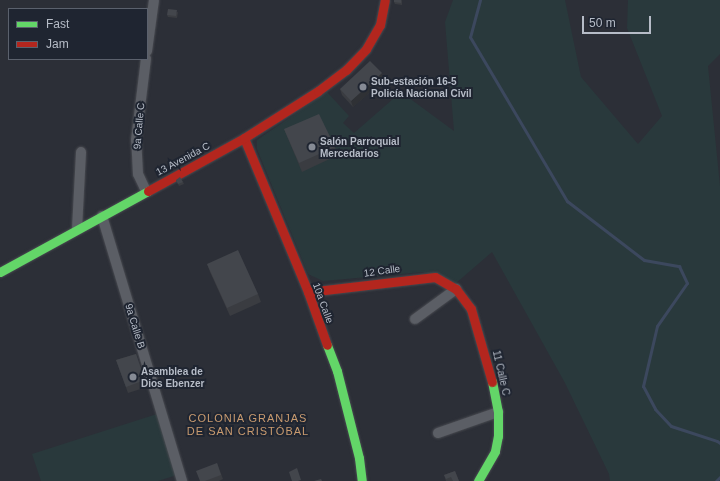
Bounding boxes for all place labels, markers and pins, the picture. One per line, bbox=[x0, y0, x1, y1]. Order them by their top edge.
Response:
place label: Sub-estación 16-5 Policía Nacional Civil bbox=[371, 75, 472, 98]
marker: Sub-estación 16-5 Policía Nacional Civil bbox=[358, 82, 368, 92]
place label: Salón Parroquial Mercedarios bbox=[320, 135, 399, 158]
marker: Salón Parroquial Mercedarios bbox=[307, 142, 317, 152]
place label: Asamblea de Dios Ebenzer bbox=[141, 365, 204, 388]
marker: Asamblea de Dios Ebenzer bbox=[128, 372, 138, 382]

